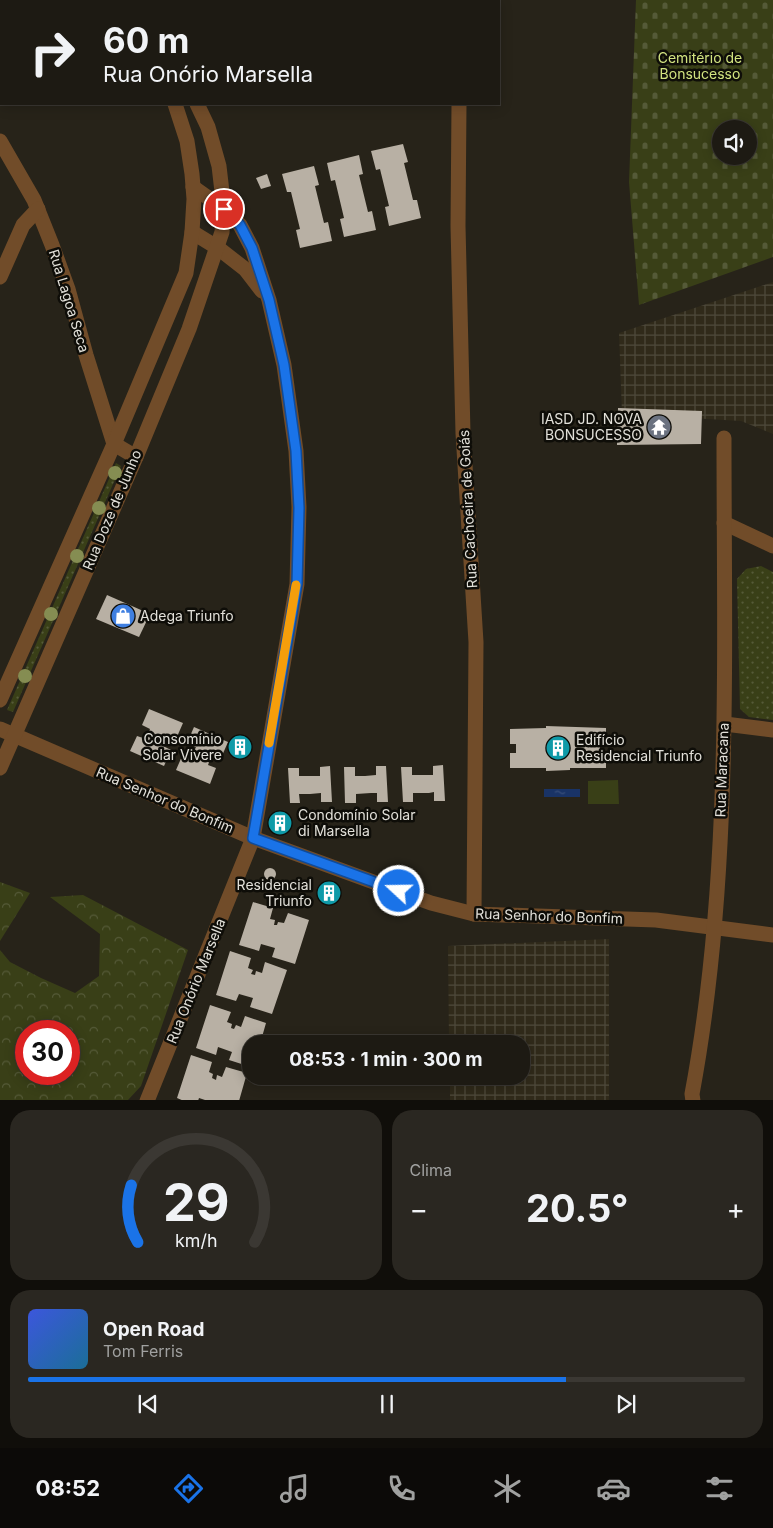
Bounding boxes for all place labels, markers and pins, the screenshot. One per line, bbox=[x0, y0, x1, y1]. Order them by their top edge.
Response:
pin bbox=[203, 188, 245, 230]
place label: IASD JD. NOVA BONSUCESSO bbox=[541, 410, 642, 443]
temple icon: IASD JD. NOVA BONSUCESSO bbox=[646, 414, 672, 440]
shop icon: Adega Triunfo bbox=[110, 603, 136, 629]
place label: Adega Triunfo bbox=[140, 607, 234, 624]
place label: Consomínio Solar Vivere bbox=[142, 730, 222, 763]
place label: Edifício Residencial Triunfo bbox=[576, 731, 702, 764]
building icon: Consomínio Solar Vivere bbox=[227, 734, 253, 760]
building icon: Edifício Residencial Triunfo bbox=[545, 735, 571, 761]
place label: Condomínio Solar di Marsella bbox=[298, 806, 415, 839]
building icon: Condomínio Solar di Marsella bbox=[267, 810, 293, 836]
place label: Residencial Triunfo bbox=[237, 876, 312, 909]
building icon: Residencial Triunfo bbox=[316, 880, 342, 906]

